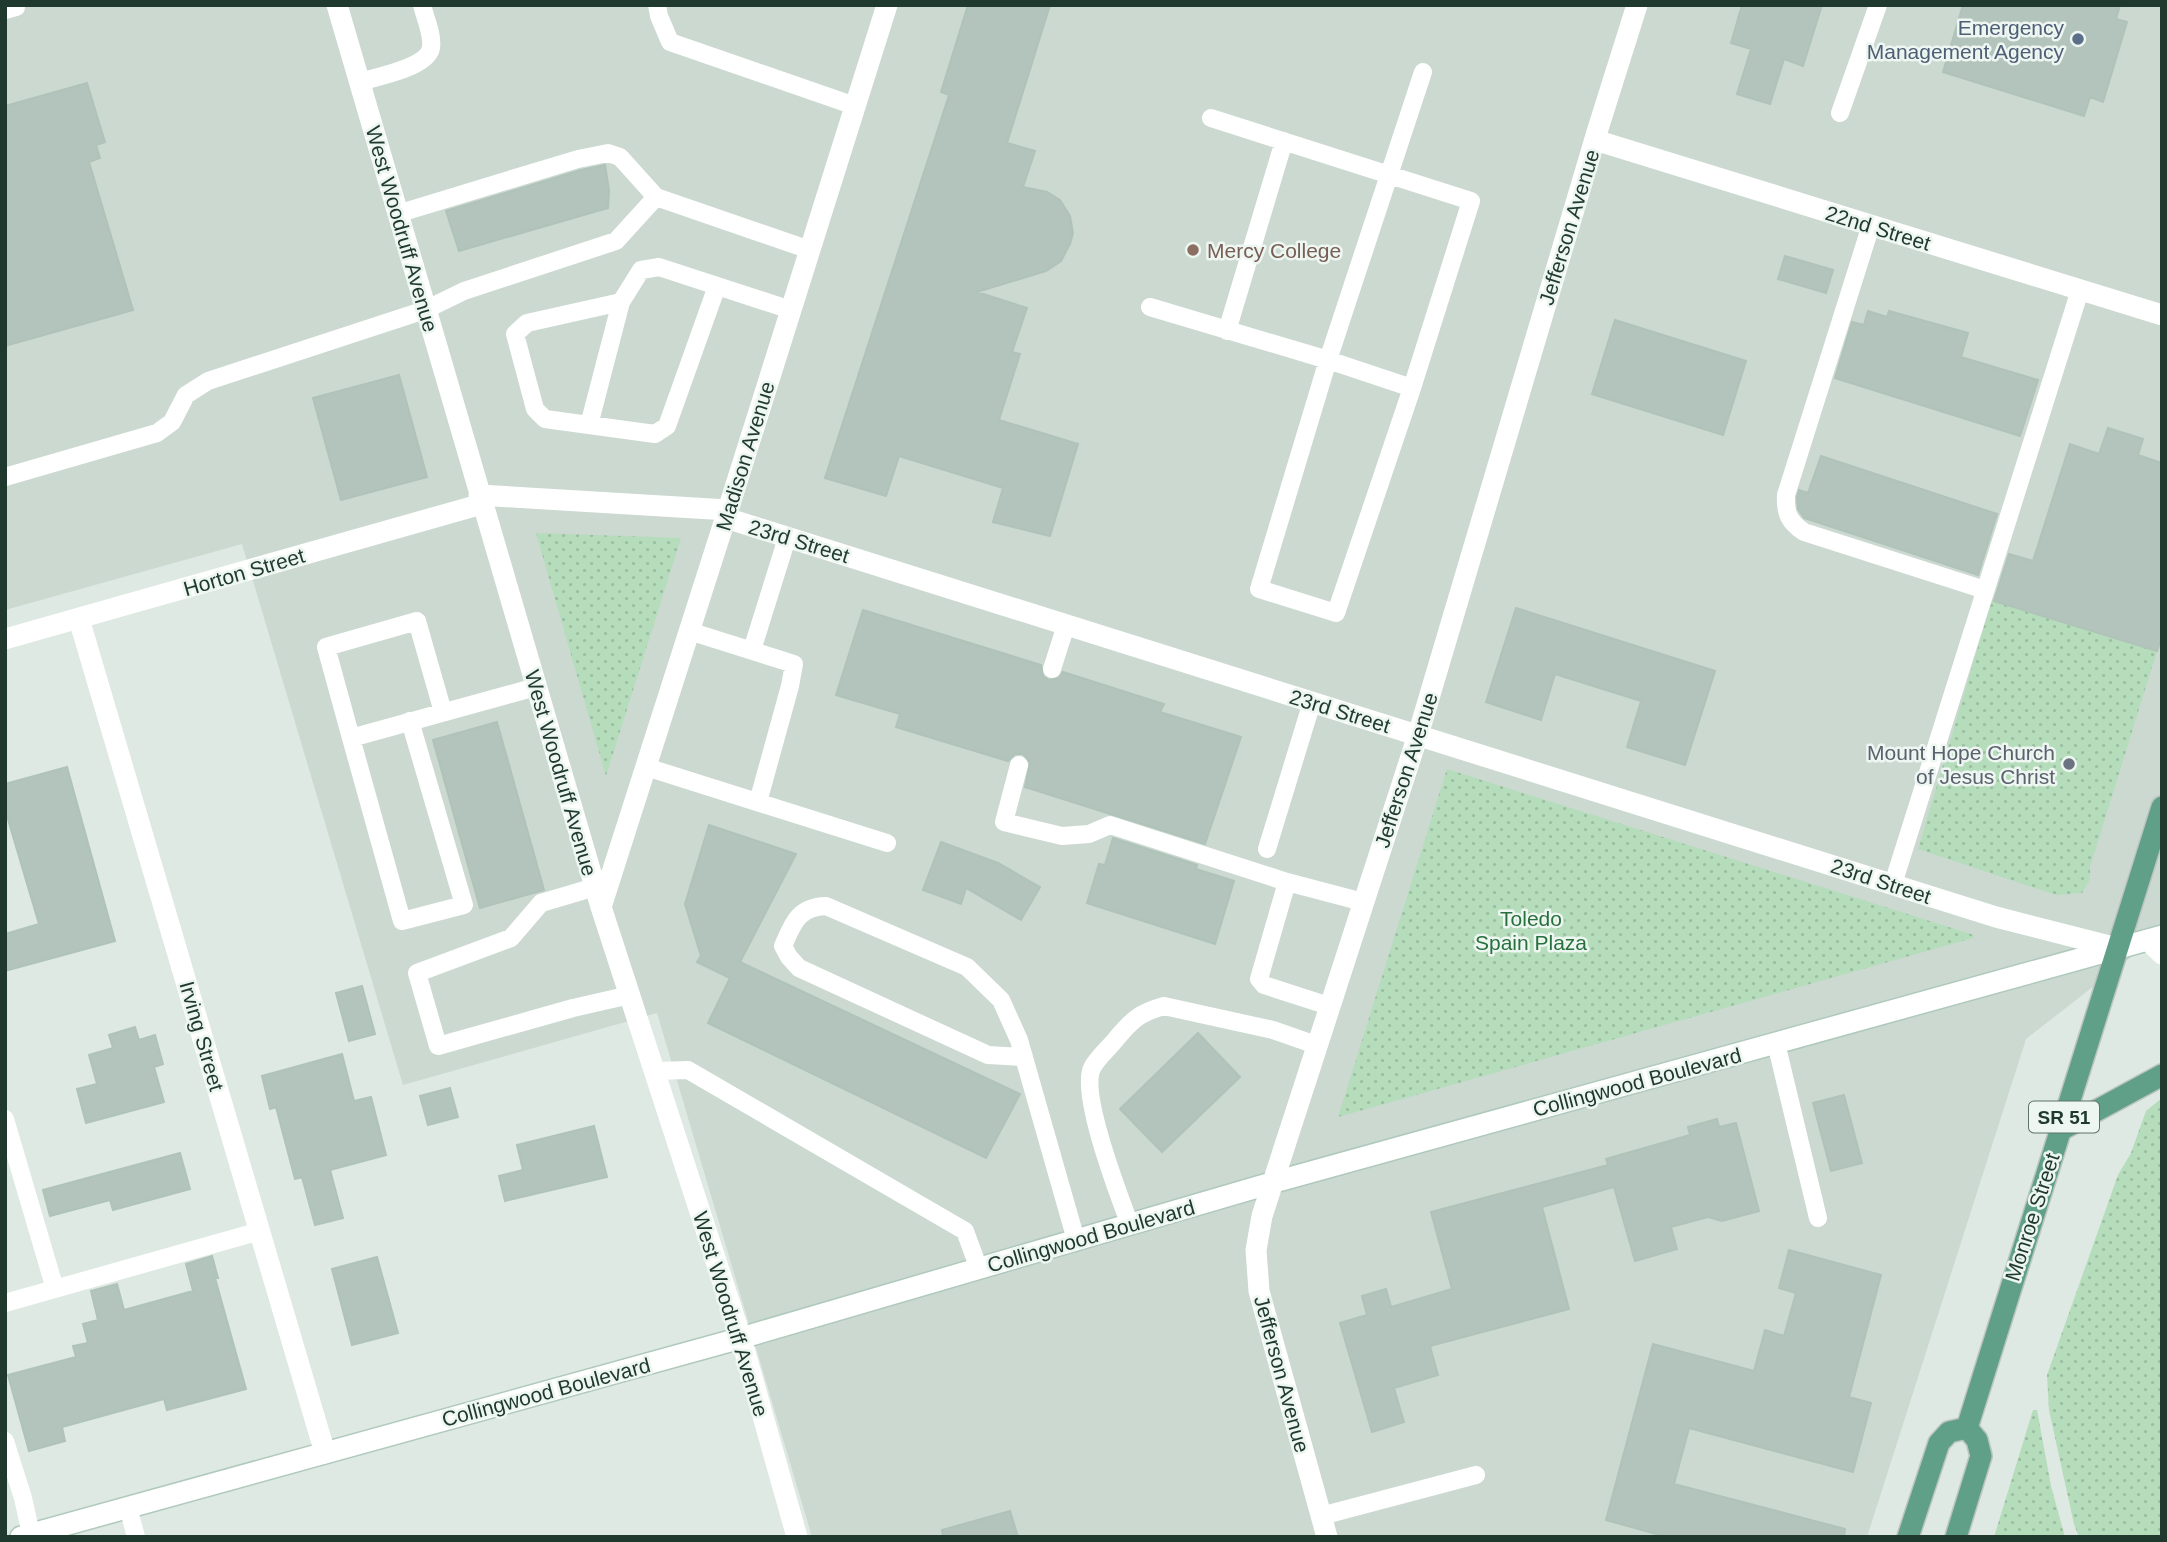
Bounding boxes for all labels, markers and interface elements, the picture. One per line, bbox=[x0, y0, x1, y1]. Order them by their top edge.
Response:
place label: Emergency Management Agency bbox=[1867, 16, 2064, 63]
marker: Emergency Management Agency bbox=[2070, 31, 2086, 47]
street label: West Woodruff Avenue bbox=[362, 123, 442, 335]
street label: Jefferson Avenue bbox=[1534, 146, 1604, 308]
street label: 22nd Street bbox=[1823, 201, 1933, 255]
place label: Mercy College bbox=[1207, 239, 1341, 262]
marker: Mercy College bbox=[1185, 242, 1201, 258]
street label: Madison Avenue bbox=[711, 379, 779, 533]
street label: 23rd Street bbox=[746, 515, 852, 567]
street label: Horton Street bbox=[181, 544, 307, 600]
street label: West Woodruff Avenue bbox=[521, 667, 601, 879]
street label: 23rd Street bbox=[1287, 685, 1393, 737]
street label: Jefferson Avenue bbox=[1370, 690, 1442, 850]
place label: Mount Hope Church of Jesus Christ bbox=[1867, 741, 2055, 788]
marker: Mount Hope Church of Jesus Christ bbox=[2061, 756, 2077, 772]
street label: 23rd Street bbox=[1828, 854, 1934, 908]
park label: Toledo Spain Plaza bbox=[1475, 907, 1587, 954]
street label: Irving Street bbox=[175, 978, 229, 1094]
street label: Collingwood Boulevard bbox=[1530, 1043, 1744, 1121]
road number: SR 51 bbox=[2029, 1102, 2099, 1133]
street label: Monroe Street bbox=[2001, 1150, 2064, 1284]
street label: Collingwood Boulevard bbox=[985, 1195, 1197, 1277]
street label: West Woodruff Avenue bbox=[689, 1209, 773, 1419]
street label: Jefferson Avenue bbox=[1250, 1293, 1314, 1455]
street label: Collingwood Boulevard bbox=[439, 1353, 653, 1431]

